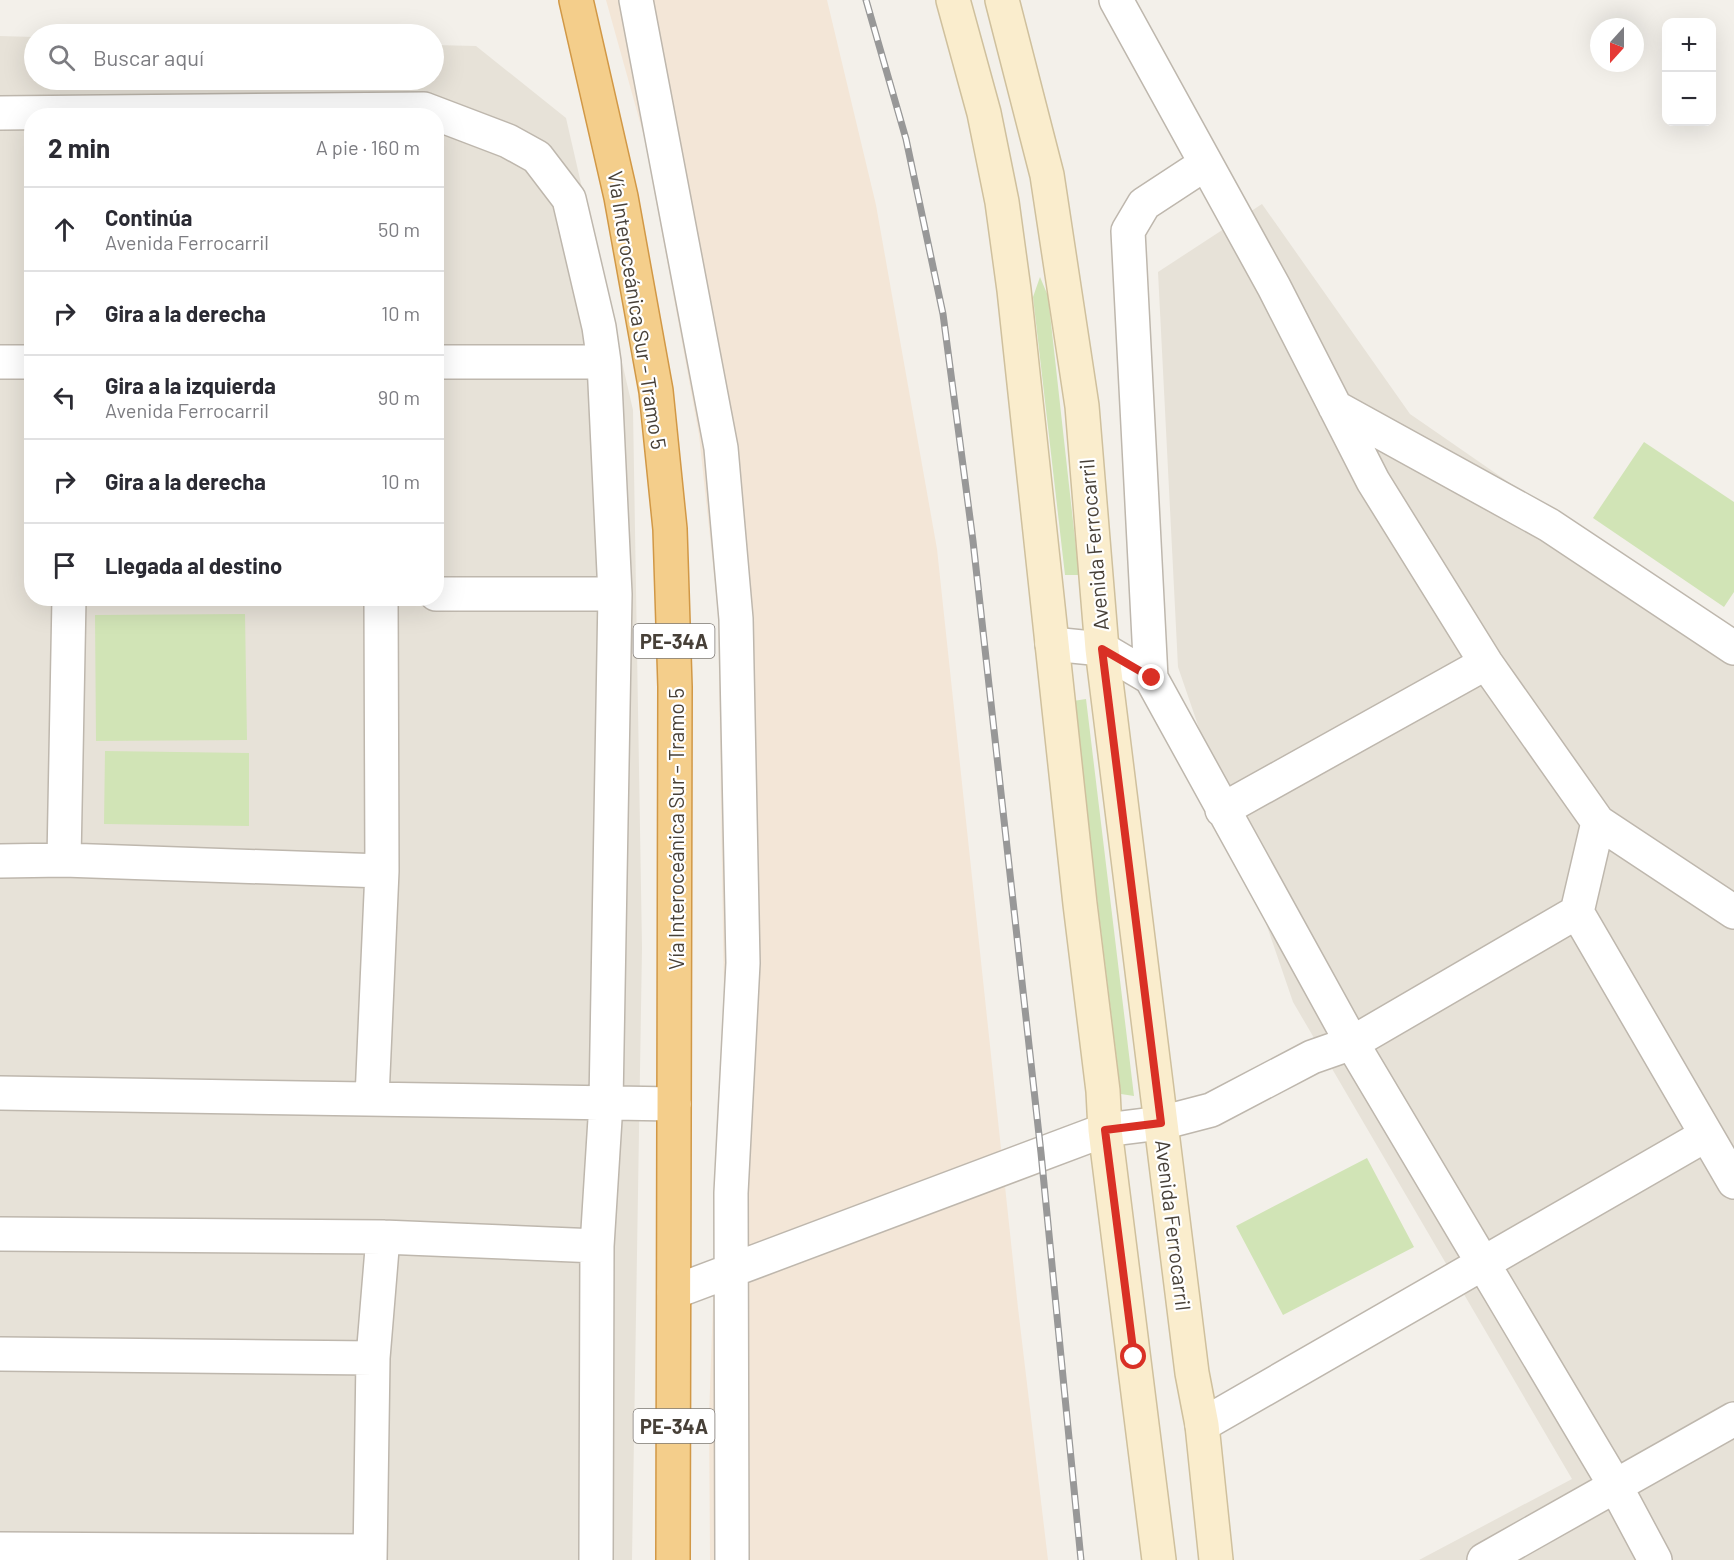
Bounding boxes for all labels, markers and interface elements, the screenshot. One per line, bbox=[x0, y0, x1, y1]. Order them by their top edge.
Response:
north arrow bbox=[1590, 18, 1644, 72]
map controls bbox=[1662, 18, 1716, 126]
button: + bbox=[1662, 18, 1716, 72]
search box bbox=[24, 24, 444, 90]
icon: search bbox=[45, 41, 78, 74]
text: Buscar aquí bbox=[93, 44, 204, 70]
button: − bbox=[1662, 72, 1716, 126]
text: 2 min bbox=[48, 132, 110, 163]
text: A pie · 160 m bbox=[316, 135, 420, 159]
street label: Vía Interoceánica Sur - Tramo 5 bbox=[604, 169, 672, 451]
text: Continúa bbox=[105, 204, 192, 230]
icon: ahead bbox=[48, 213, 81, 246]
text: 50 m bbox=[378, 217, 420, 241]
text: Avenida Ferrocarril bbox=[105, 230, 269, 254]
icon: right bbox=[48, 297, 81, 330]
text: Gira a la derecha bbox=[105, 300, 266, 326]
text: 10 m bbox=[381, 301, 420, 325]
text: Gira a la izquierda bbox=[105, 372, 276, 398]
icon: left bbox=[48, 381, 81, 414]
text: 90 m bbox=[378, 385, 420, 409]
text: Avenida Ferrocarril bbox=[105, 398, 269, 422]
street label: Avenida Ferrocarril bbox=[1073, 458, 1113, 632]
icon: right bbox=[48, 465, 81, 498]
text: Gira a la derecha bbox=[105, 468, 266, 494]
text: 10 m bbox=[381, 469, 420, 493]
icon: arrive bbox=[48, 549, 81, 582]
text: Llegada al destino bbox=[105, 552, 282, 578]
road number: PE-34A bbox=[634, 624, 714, 658]
route end bbox=[1138, 664, 1164, 690]
street label: Vía Interoceánica Sur - Tramo 5 bbox=[663, 688, 688, 970]
street label: Avenida Ferrocarril bbox=[1151, 1138, 1197, 1312]
route start bbox=[1120, 1343, 1146, 1369]
road number: PE-34A bbox=[634, 1409, 714, 1443]

